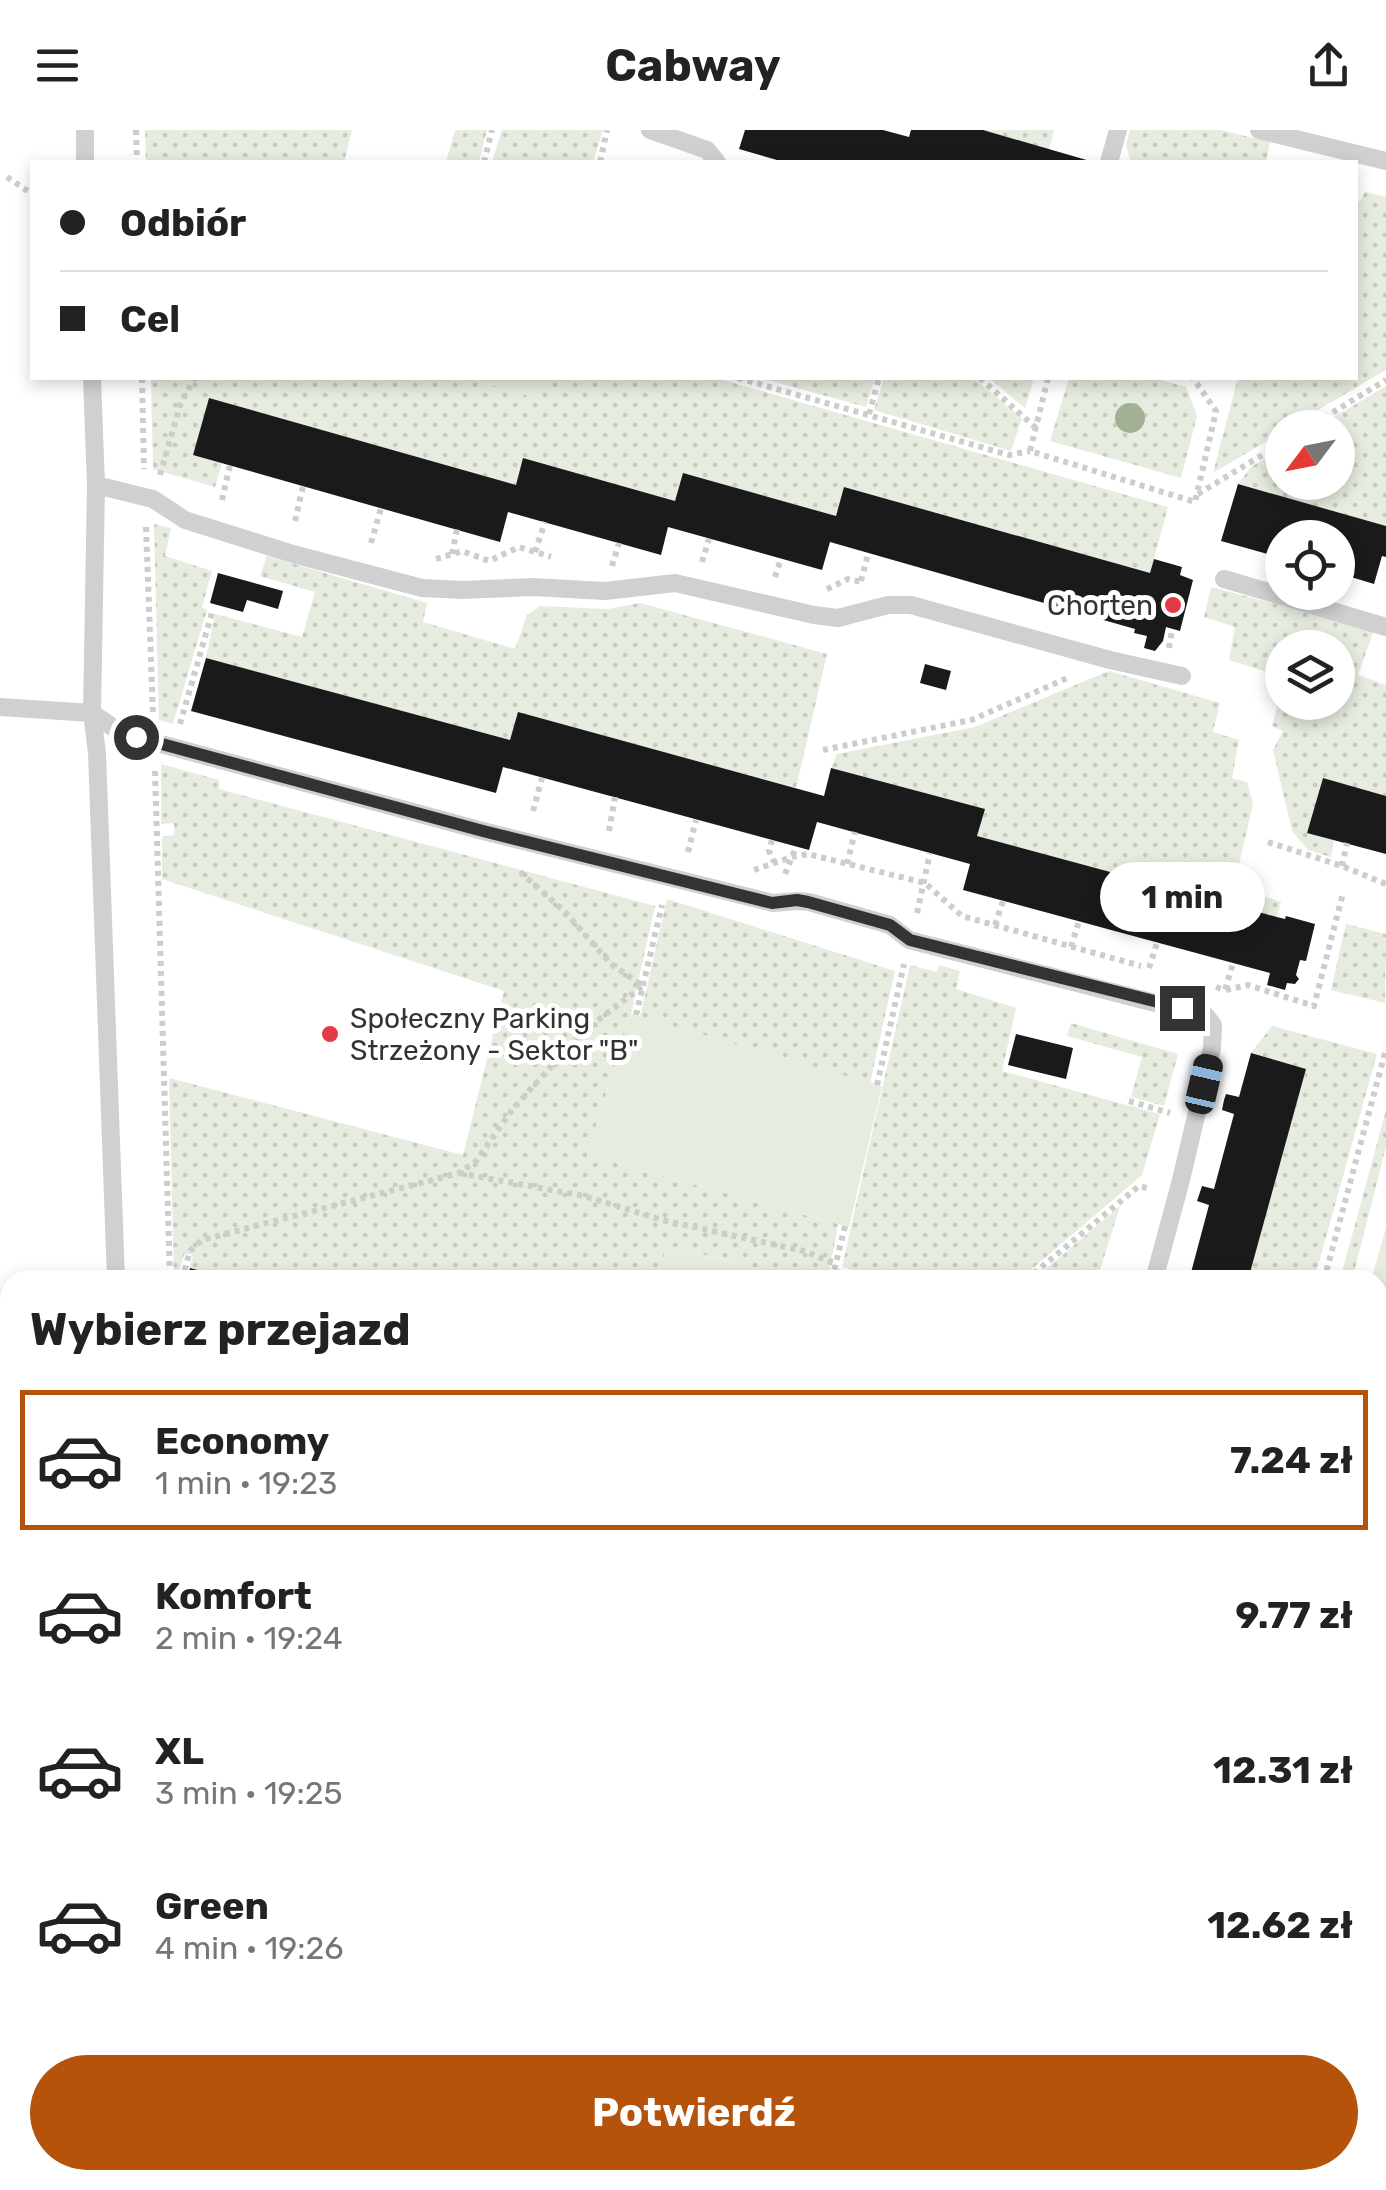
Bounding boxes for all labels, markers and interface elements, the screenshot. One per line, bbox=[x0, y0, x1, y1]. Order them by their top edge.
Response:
icon: menu bbox=[30, 38, 85, 93]
icon: share bbox=[1301, 38, 1356, 93]
text: Cabway bbox=[605, 39, 781, 92]
text: Odbiór bbox=[120, 200, 246, 246]
text: Cel bbox=[120, 296, 180, 342]
north arrow bbox=[1265, 410, 1355, 500]
map controls bbox=[1265, 410, 1355, 720]
button: locate bbox=[1265, 520, 1355, 610]
place label: Chorten bbox=[1047, 589, 1153, 622]
marker: Chorten bbox=[1162, 594, 1184, 616]
button: layers bbox=[1265, 630, 1355, 720]
route start bbox=[114, 715, 159, 760]
callout: 1 min bbox=[1100, 863, 1264, 933]
text: 1 min bbox=[1142, 878, 1223, 916]
route end bbox=[1160, 986, 1205, 1031]
place label: Społeczny Parking Strzeżony - Sektor "B" bbox=[350, 1002, 638, 1067]
marker: Społeczny Parking Strzeżony - Sektor "B" bbox=[319, 1023, 341, 1045]
car bbox=[1183, 1051, 1225, 1117]
text: Wybierz przejazd bbox=[30, 1303, 411, 1356]
icon: car bbox=[35, 1415, 125, 1505]
text: Economy bbox=[155, 1418, 329, 1464]
text: 7.24 zł bbox=[1230, 1437, 1353, 1483]
text: 1 min · 19:23 bbox=[155, 1464, 337, 1502]
icon: car bbox=[35, 1570, 125, 1660]
text: Komfort bbox=[155, 1573, 312, 1619]
text: 9.77 zł bbox=[1235, 1592, 1353, 1638]
text: 2 min · 19:24 bbox=[155, 1619, 343, 1657]
icon: car bbox=[35, 1725, 125, 1815]
text: XL bbox=[155, 1728, 204, 1774]
text: 12.31 zł bbox=[1213, 1747, 1353, 1793]
text: 3 min · 19:25 bbox=[155, 1774, 343, 1812]
icon: car bbox=[35, 1880, 125, 1970]
text: Green bbox=[155, 1883, 269, 1929]
text: 12.62 zł bbox=[1207, 1902, 1353, 1948]
text: 4 min · 19:26 bbox=[155, 1929, 343, 1967]
button: Potwierdź bbox=[30, 2055, 1358, 2170]

